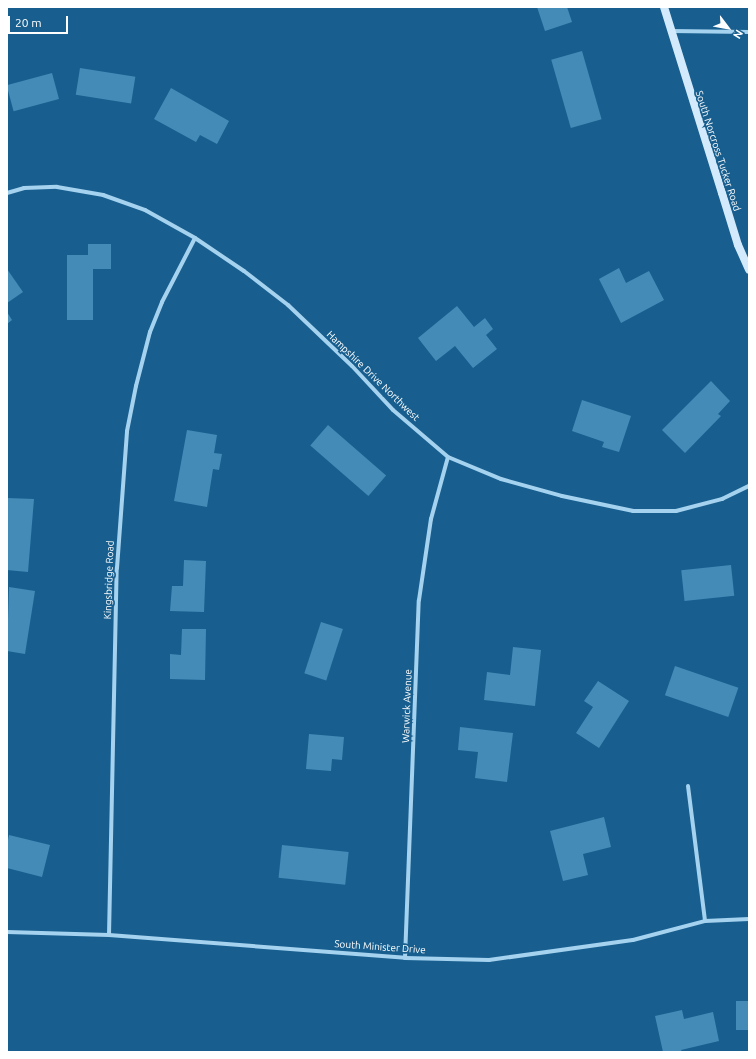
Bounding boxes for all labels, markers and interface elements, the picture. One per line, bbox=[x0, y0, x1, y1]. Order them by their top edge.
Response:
scale bar bbox=[10, 8, 70, 34]
north arrow bbox=[708, 8, 748, 48]
text: 20 m bbox=[15, 16, 42, 29]
text: N bbox=[731, 28, 745, 41]
street label: South Norcross Tucker Road bbox=[693, 89, 743, 213]
street label: Hampshire Drive Northwest bbox=[324, 328, 422, 424]
street label: Kingsbridge Road bbox=[102, 540, 116, 620]
street label: Warwick Avenue bbox=[400, 669, 414, 743]
street label: South Minister Drive bbox=[334, 938, 426, 956]

